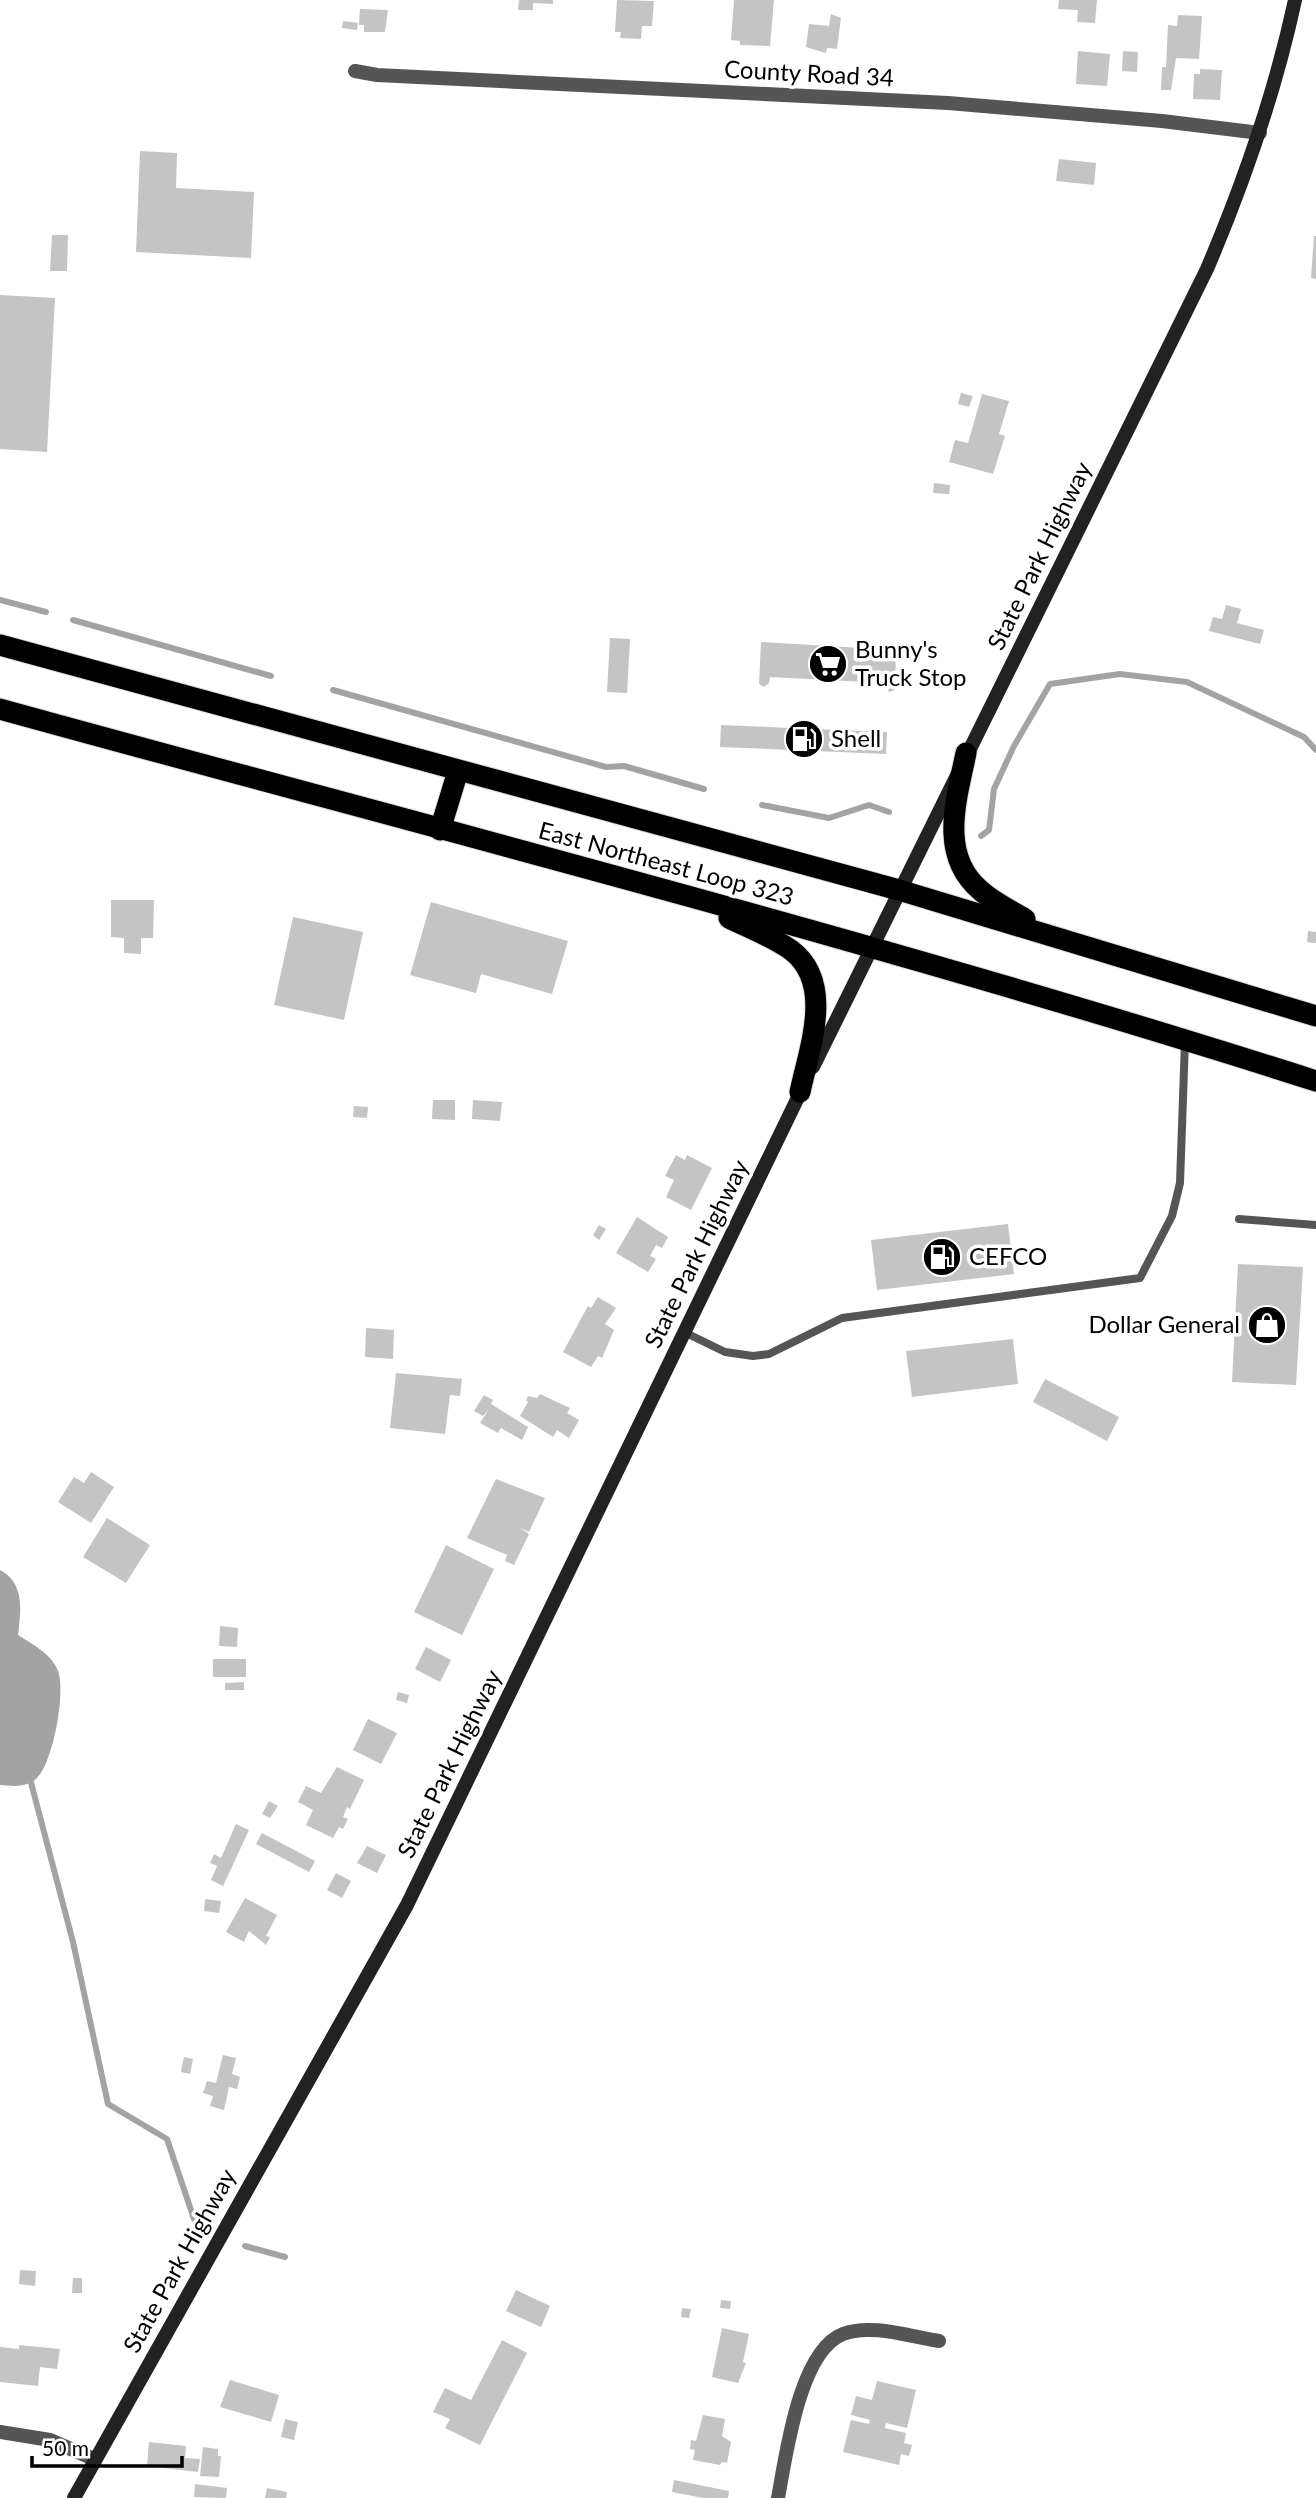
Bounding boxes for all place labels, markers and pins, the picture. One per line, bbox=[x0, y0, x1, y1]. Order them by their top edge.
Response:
place label: Bunny's Truck Stop bbox=[855, 634, 967, 691]
supermarket icon: Bunny's Truck Stop bbox=[807, 643, 849, 685]
fuel station icon: Shell bbox=[783, 718, 825, 760]
place label: Shell bbox=[831, 723, 881, 752]
fuel station icon: CEFCO bbox=[921, 1236, 963, 1278]
place label: CEFCO bbox=[969, 1241, 1047, 1270]
shop icon: Dollar General bbox=[1246, 1304, 1288, 1346]
place label: Dollar General bbox=[1088, 1309, 1240, 1338]

